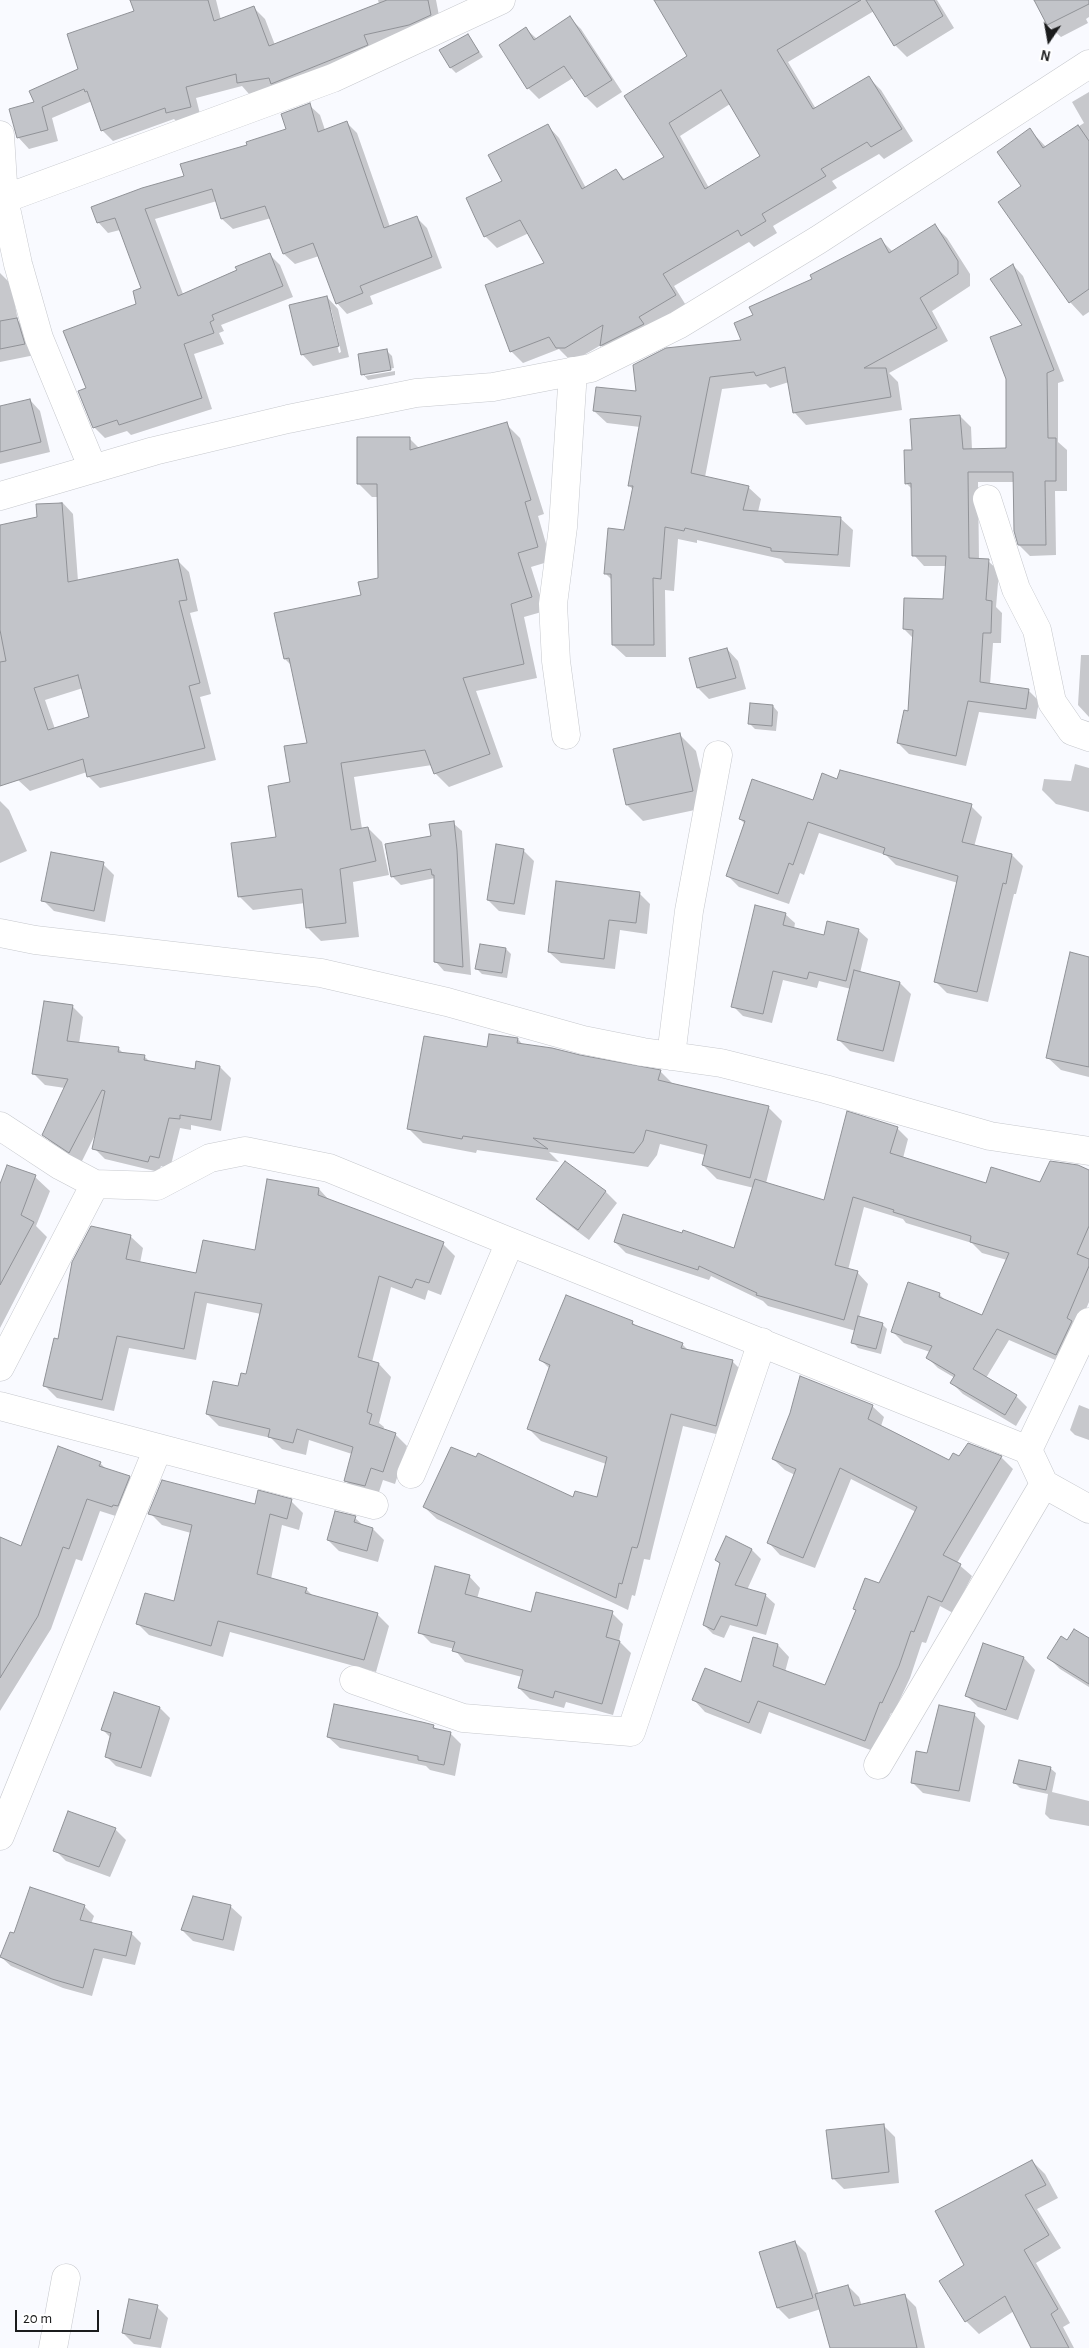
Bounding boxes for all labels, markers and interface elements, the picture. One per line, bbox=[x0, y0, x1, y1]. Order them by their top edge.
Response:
north arrow bbox=[1024, 15, 1074, 65]
text: N bbox=[1040, 47, 1052, 63]
scale bar bbox=[18, 2300, 101, 2332]
text: 20 m bbox=[23, 2311, 52, 2326]

